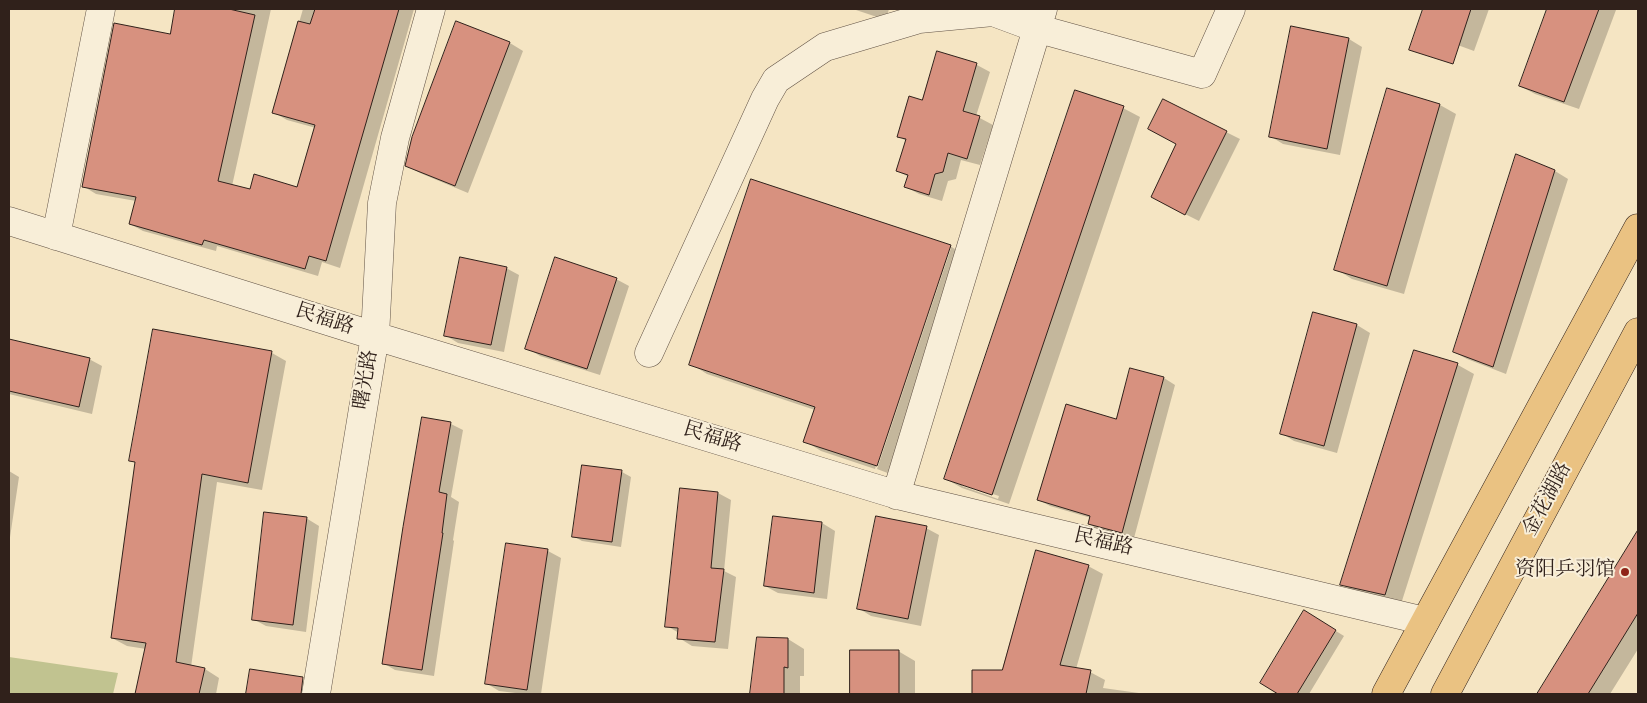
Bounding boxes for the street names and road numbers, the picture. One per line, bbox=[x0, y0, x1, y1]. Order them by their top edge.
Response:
street label: 民福路 bbox=[292, 300, 356, 342]
street label: 曙光路 bbox=[351, 348, 385, 412]
street label: 民福路 bbox=[680, 419, 744, 459]
street label: 金花湖路 bbox=[1520, 459, 1578, 541]
street label: 民福路 bbox=[1071, 526, 1135, 562]

